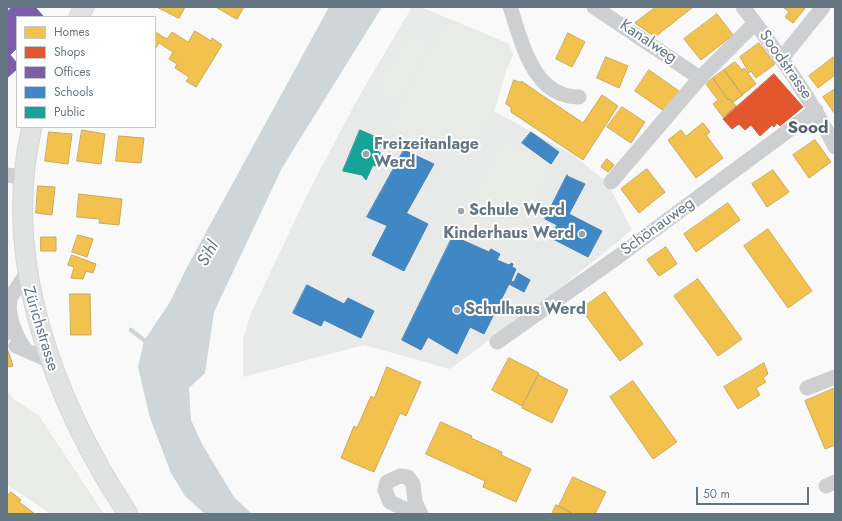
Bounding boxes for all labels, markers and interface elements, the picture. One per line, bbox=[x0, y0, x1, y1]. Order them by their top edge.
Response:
legend bbox=[16, 16, 156, 128]
street label: Kanalweg bbox=[616, 16, 680, 68]
text: Homes bbox=[54, 23, 90, 41]
street label: Soodstrasse bbox=[754, 27, 816, 103]
text: Shops bbox=[54, 43, 85, 61]
text: Offices bbox=[54, 63, 90, 81]
text: Schools bbox=[54, 83, 93, 101]
text: Public bbox=[54, 103, 85, 121]
district label: Sood bbox=[787, 119, 829, 139]
place label: Freizeitanlage Werd bbox=[374, 135, 479, 173]
marker: Freizeitanlage Werd bbox=[361, 149, 371, 159]
street label: Schönauweg bbox=[618, 194, 698, 260]
place label: Schule Werd bbox=[469, 201, 565, 221]
marker: Schule Werd bbox=[456, 206, 466, 216]
place label: Kinderhaus Werd bbox=[443, 224, 574, 244]
marker: Kinderhaus Werd bbox=[577, 229, 587, 239]
water label: Sihl bbox=[194, 238, 224, 270]
street label: Zürichstrasse bbox=[18, 284, 62, 374]
place label: Schulhaus Werd bbox=[465, 300, 586, 320]
marker: Schulhaus Werd bbox=[452, 305, 462, 315]
scale bar bbox=[698, 479, 811, 505]
text: 50 m bbox=[703, 485, 730, 503]

